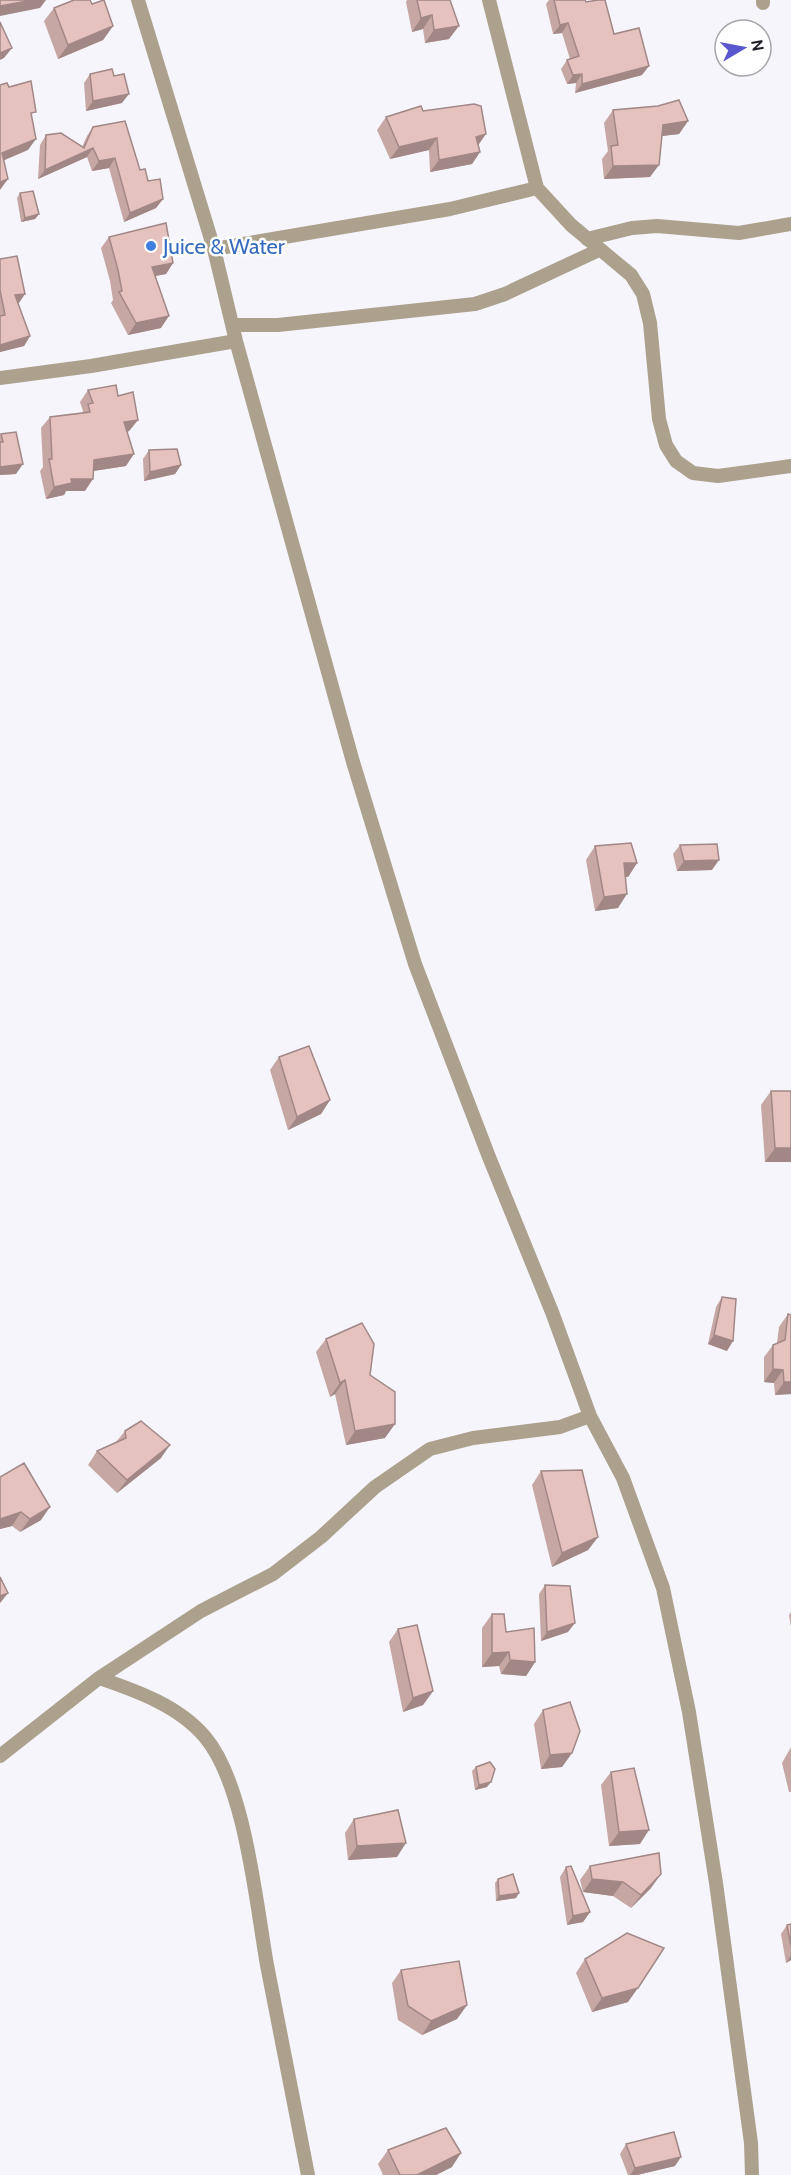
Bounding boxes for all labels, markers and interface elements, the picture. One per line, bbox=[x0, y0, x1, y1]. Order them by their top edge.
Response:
north arrow bbox=[713, 18, 773, 78]
text: N bbox=[747, 38, 768, 53]
place label: Juice & Water bbox=[162, 233, 285, 260]
marker: Juice & Water bbox=[144, 239, 158, 253]

